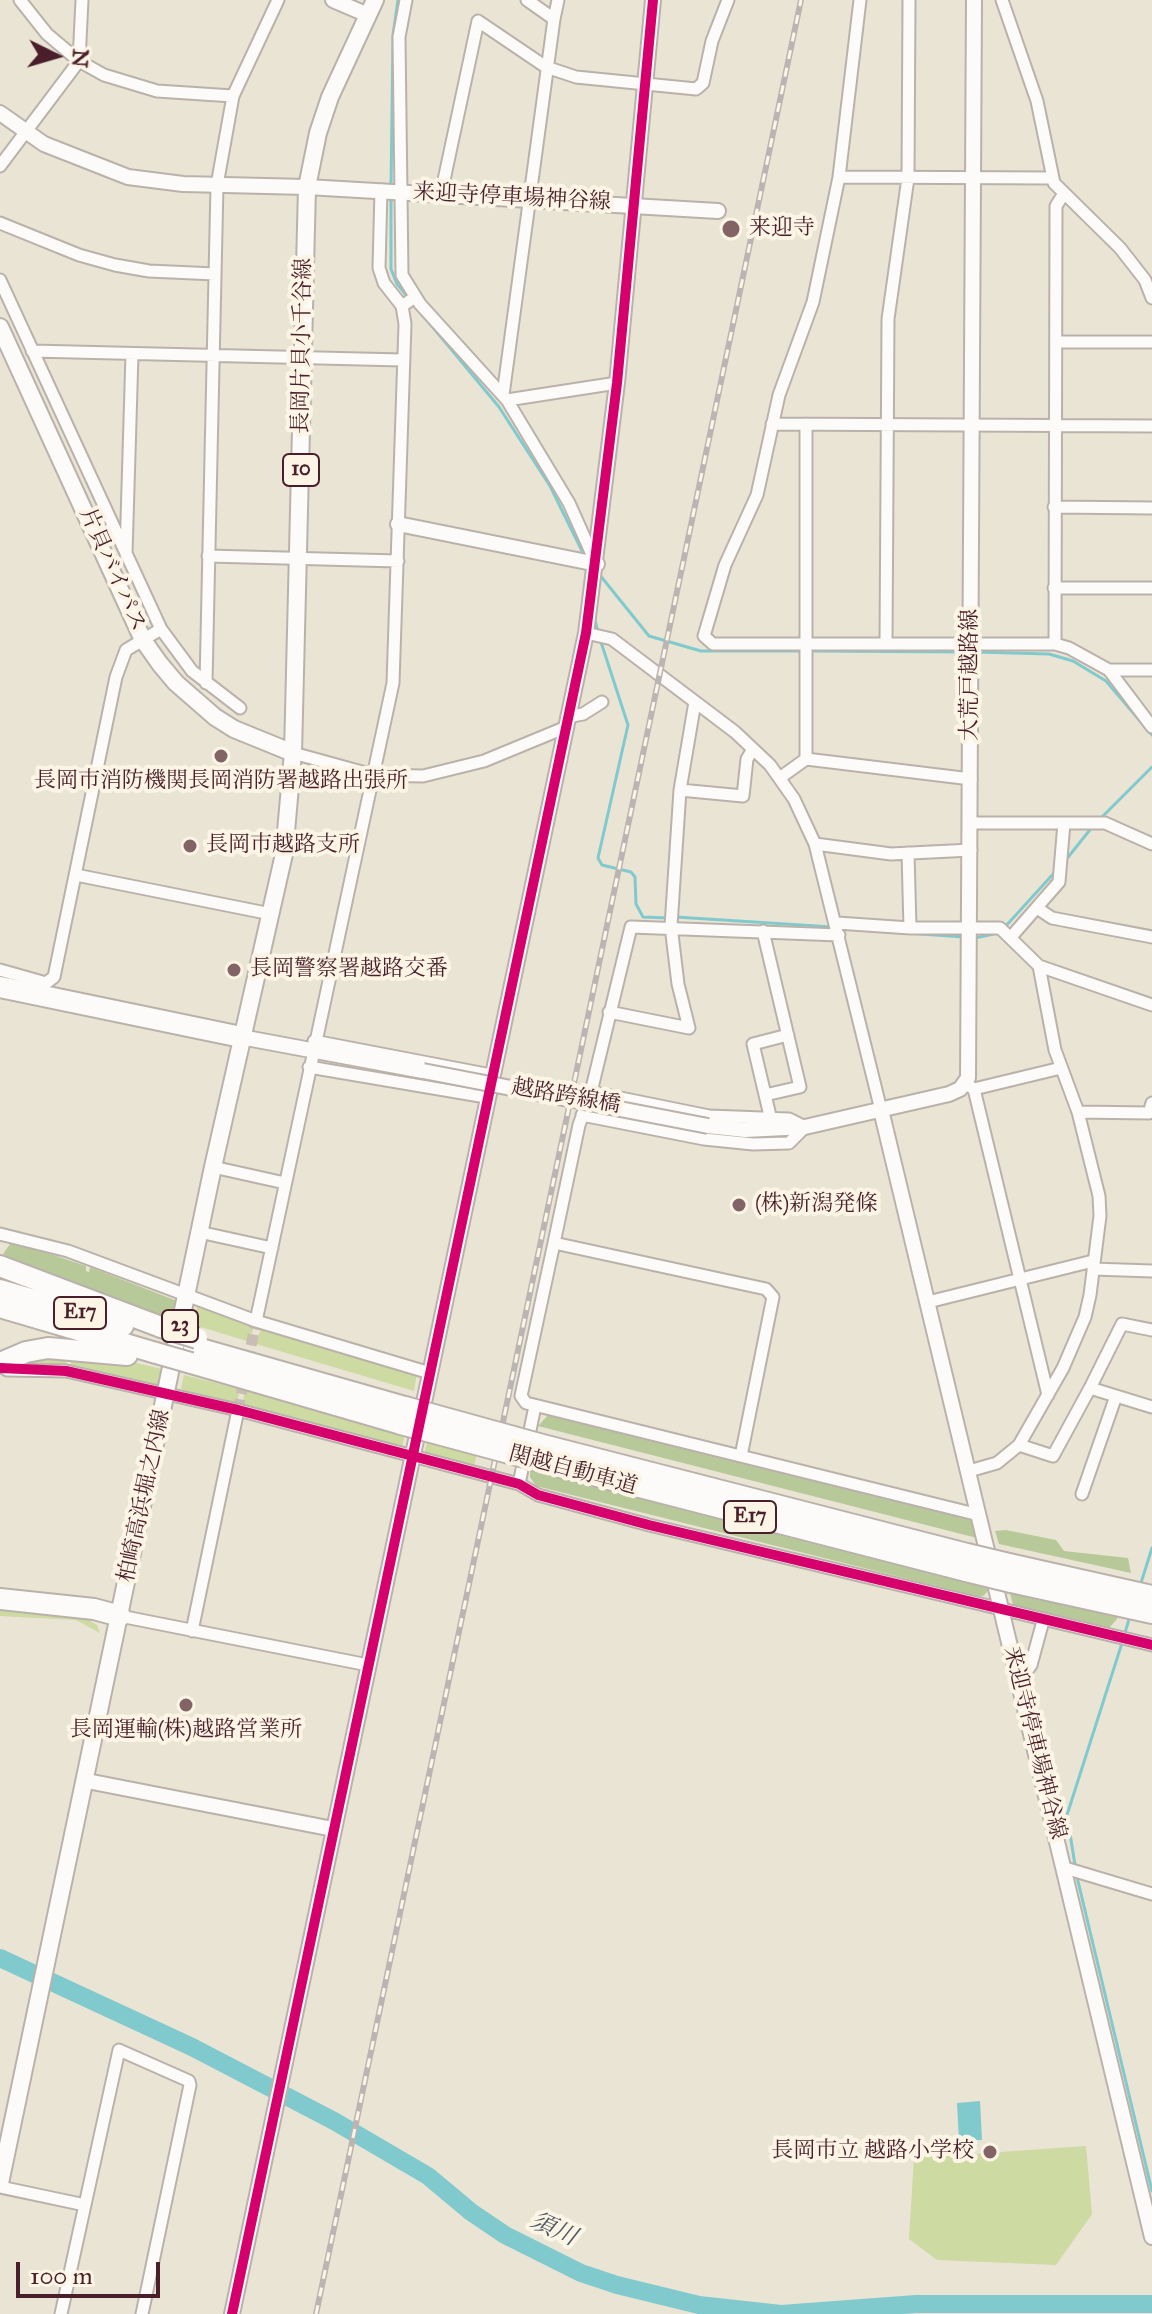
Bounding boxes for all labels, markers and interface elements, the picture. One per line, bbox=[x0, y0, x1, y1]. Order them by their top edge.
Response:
north arrow bbox=[16, 16, 96, 96]
text: N bbox=[66, 48, 95, 69]
street label: 来迎寺停車場神谷線 bbox=[412, 180, 612, 216]
place label: 来迎寺 bbox=[749, 216, 815, 242]
marker: 来迎寺 bbox=[720, 218, 742, 240]
street label: 長岡片貝小千谷線 bbox=[288, 258, 318, 434]
road number: 10 bbox=[283, 454, 319, 486]
street label: 片貝バイパス bbox=[73, 504, 151, 636]
street label: 大荒戸越路線 bbox=[958, 609, 984, 741]
marker: 長岡市消防機関長岡消防署越路出張所 bbox=[212, 747, 230, 765]
place label: 長岡市消防機関長岡消防署越路出張所 bbox=[34, 769, 408, 795]
place label: 長岡市越路支所 bbox=[206, 833, 360, 859]
marker: 長岡市越路支所 bbox=[181, 837, 199, 855]
place label: 長岡警察署越路交番 bbox=[250, 957, 448, 983]
marker: 長岡警察署越路交番 bbox=[225, 961, 243, 979]
street label: 越路跨線橋 bbox=[510, 1074, 622, 1120]
place label: (株)新潟発條 bbox=[755, 1192, 877, 1218]
marker: (株)新潟発條 bbox=[730, 1196, 748, 1214]
road number: E17 bbox=[54, 1297, 106, 1329]
road number: 23 bbox=[162, 1310, 198, 1342]
street label: 柏崎高浜堀之内線 bbox=[114, 1407, 176, 1585]
street label: 関越自動車道 bbox=[506, 1441, 640, 1501]
road number: E17 bbox=[724, 1501, 776, 1533]
street label: 来迎寺停車場神谷線 bbox=[997, 1644, 1071, 1842]
marker: 長岡運輸(株)越路営業所 bbox=[177, 1696, 195, 1714]
place label: 長岡運輸(株)越路営業所 bbox=[70, 1718, 302, 1744]
place label: 長岡市立 越路小学校 bbox=[771, 2139, 974, 2165]
marker: 長岡市立 越路小学校 bbox=[981, 2143, 999, 2161]
water label: 須川 bbox=[525, 2207, 581, 2253]
scale bar bbox=[20, 2246, 164, 2296]
text: 100 m bbox=[30, 2261, 93, 2291]

